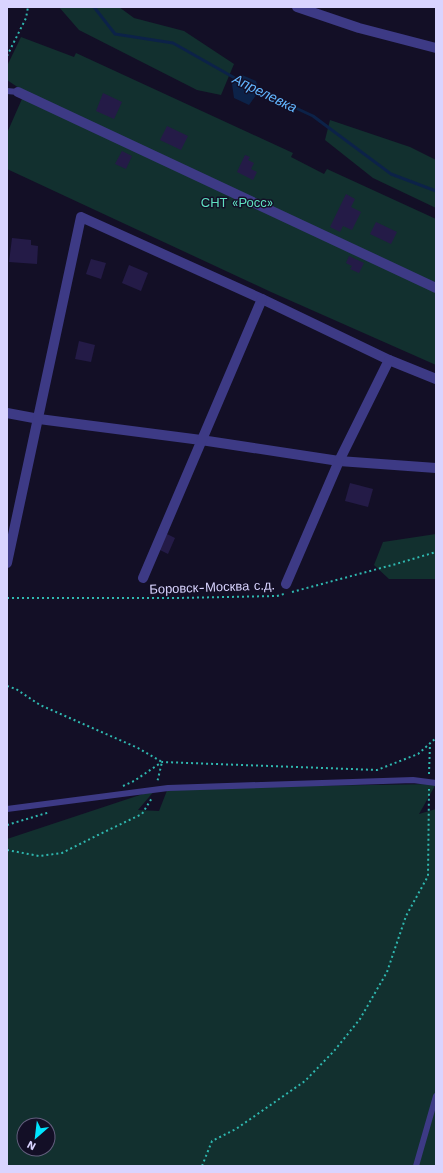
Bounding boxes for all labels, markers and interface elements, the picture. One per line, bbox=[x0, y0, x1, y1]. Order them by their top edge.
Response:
water label: Апрелевка bbox=[229, 70, 300, 116]
park label: СНТ «Росс» bbox=[201, 195, 273, 210]
street label: Боровск-Москва с.д. bbox=[149, 577, 275, 597]
north arrow bbox=[16, 1117, 56, 1157]
text: N bbox=[25, 1138, 38, 1153]

